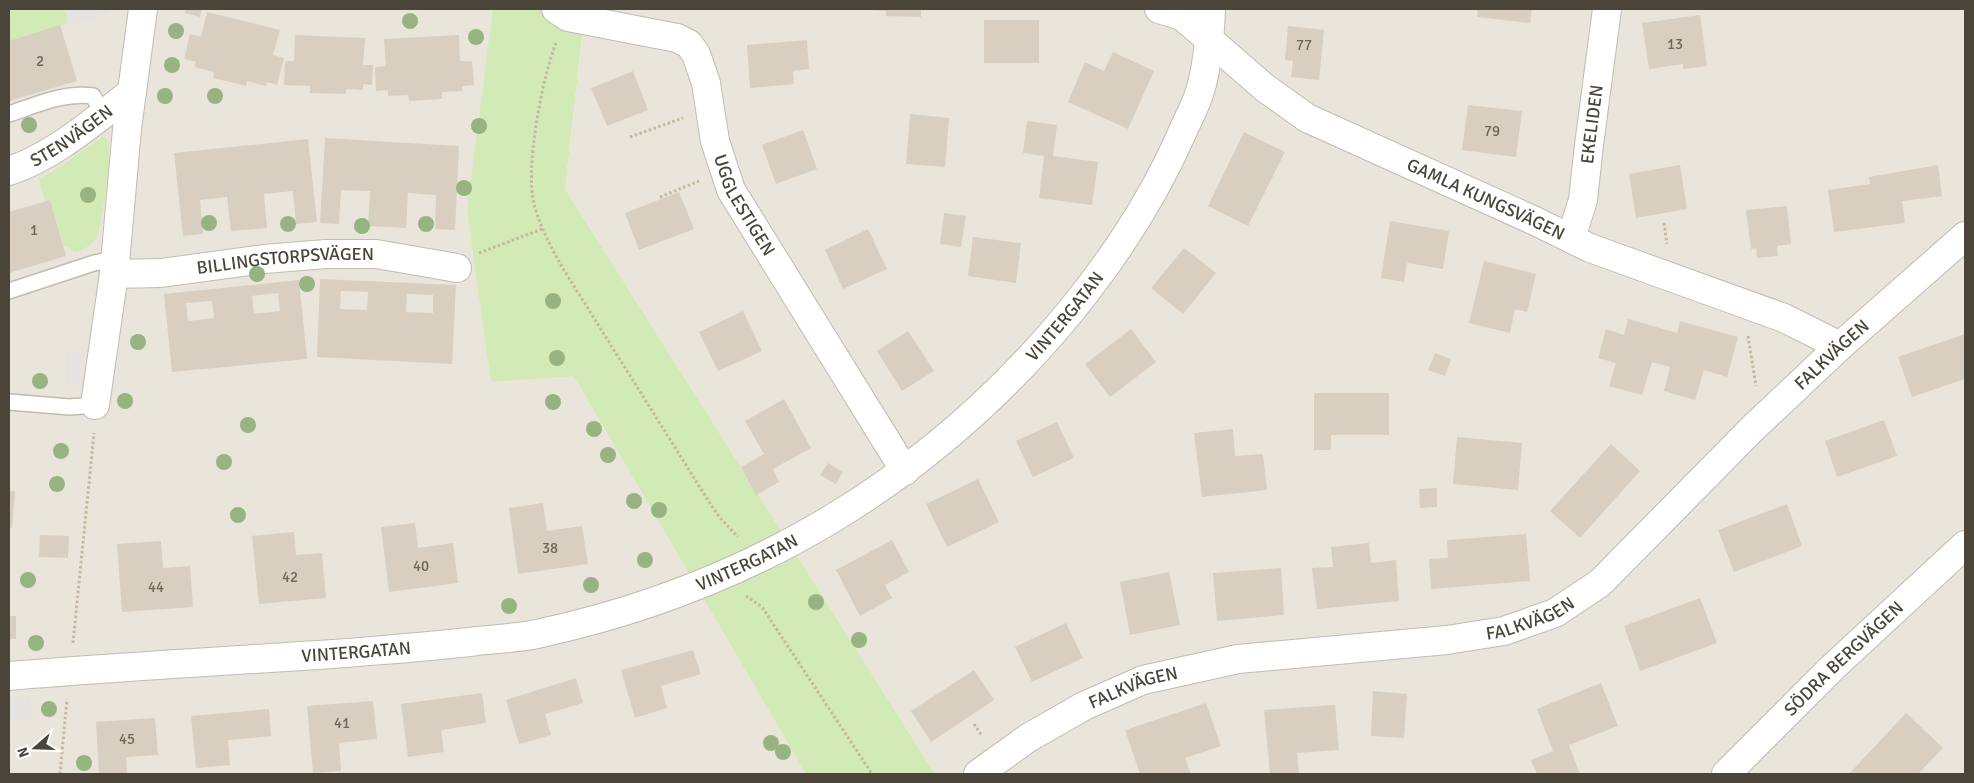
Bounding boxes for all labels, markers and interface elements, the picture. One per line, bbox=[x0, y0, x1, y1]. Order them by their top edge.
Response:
house number: 13 bbox=[1667, 35, 1683, 53]
house number: 77 bbox=[1296, 36, 1312, 54]
house number: 2 bbox=[36, 52, 44, 70]
street label: EKELIDEN bbox=[1576, 83, 1608, 165]
street label: STENVÄGEN bbox=[27, 100, 117, 172]
house number: 79 bbox=[1484, 122, 1500, 140]
street label: UGGLESTIGEN bbox=[709, 151, 780, 260]
street label: GAMLA KUNGSVÄGEN bbox=[1403, 154, 1569, 245]
house number: 1 bbox=[30, 221, 38, 239]
street label: BILLINGSTORPSVÄGEN bbox=[195, 243, 374, 279]
street label: VINTERGATAN bbox=[1021, 267, 1108, 366]
street label: FALKVÄGEN bbox=[1790, 315, 1873, 394]
street label: VINTERGATAN bbox=[693, 529, 802, 596]
house number: 38 bbox=[542, 539, 558, 557]
house number: 40 bbox=[413, 557, 429, 575]
house number: 42 bbox=[282, 568, 298, 586]
house number: 44 bbox=[148, 578, 164, 596]
street label: FALKVÄGEN bbox=[1484, 592, 1579, 645]
street label: SÖDRA BERGVÄGEN bbox=[1780, 597, 1908, 720]
street label: VINTERGATAN bbox=[301, 637, 412, 667]
street label: FALKVÄGEN bbox=[1085, 662, 1180, 714]
house number: 41 bbox=[334, 714, 350, 732]
north arrow bbox=[10, 723, 60, 773]
house number: 45 bbox=[119, 730, 135, 748]
text: N bbox=[14, 745, 33, 760]

